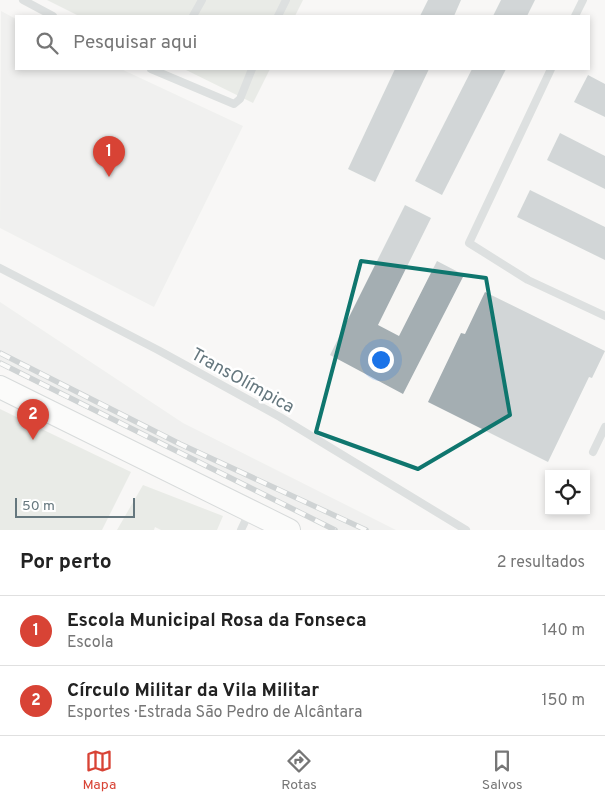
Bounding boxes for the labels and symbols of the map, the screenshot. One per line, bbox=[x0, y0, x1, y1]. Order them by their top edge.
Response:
pin: 1 bbox=[93, 136, 125, 177]
street label: TransOlímpica bbox=[187, 343, 298, 419]
your location bbox=[368, 347, 394, 373]
pin: 2 bbox=[17, 399, 49, 440]
scale bar bbox=[15, 495, 135, 518]

